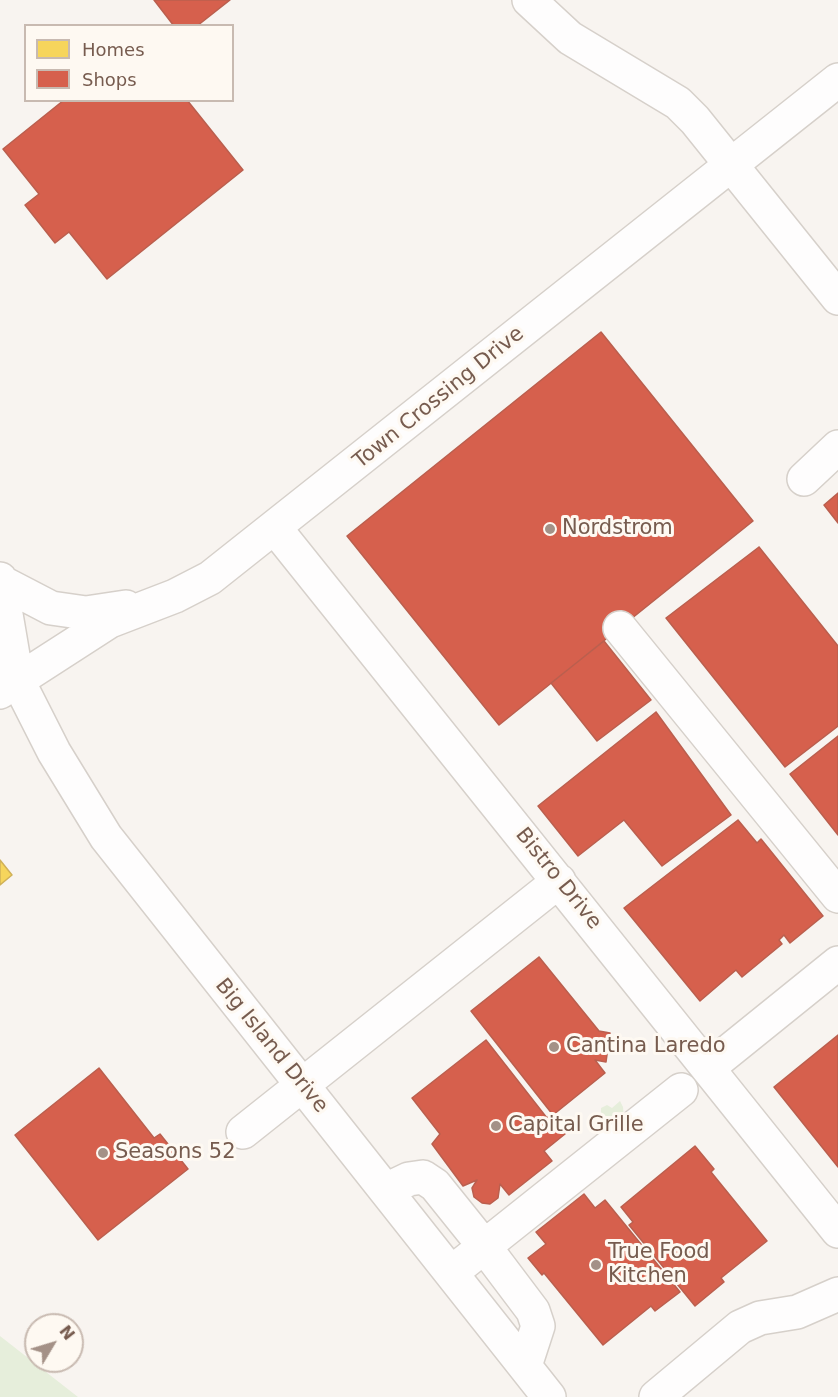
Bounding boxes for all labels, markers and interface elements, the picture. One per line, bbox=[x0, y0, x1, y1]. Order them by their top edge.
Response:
legend bbox=[24, 24, 234, 102]
text: Homes bbox=[82, 39, 145, 60]
text: Shops bbox=[82, 69, 137, 90]
street label: Town Crossing Drive bbox=[349, 322, 529, 474]
place label: Nordstrom bbox=[562, 516, 673, 542]
marker: Nordstrom bbox=[543, 522, 557, 536]
street label: Bistro Drive bbox=[509, 823, 607, 935]
street label: Big Island Drive bbox=[209, 974, 333, 1118]
place label: Cantina Laredo bbox=[566, 1034, 726, 1060]
marker: Cantina Laredo bbox=[547, 1040, 561, 1054]
place label: Capital Grille bbox=[508, 1113, 644, 1139]
marker: Capital Grille bbox=[489, 1119, 503, 1133]
place label: Seasons 52 bbox=[115, 1140, 236, 1166]
marker: Seasons 52 bbox=[96, 1146, 110, 1160]
place label: True Food Kitchen bbox=[608, 1240, 710, 1290]
marker: True Food Kitchen bbox=[589, 1258, 603, 1272]
north arrow bbox=[24, 1313, 84, 1373]
text: N bbox=[55, 1322, 79, 1344]

